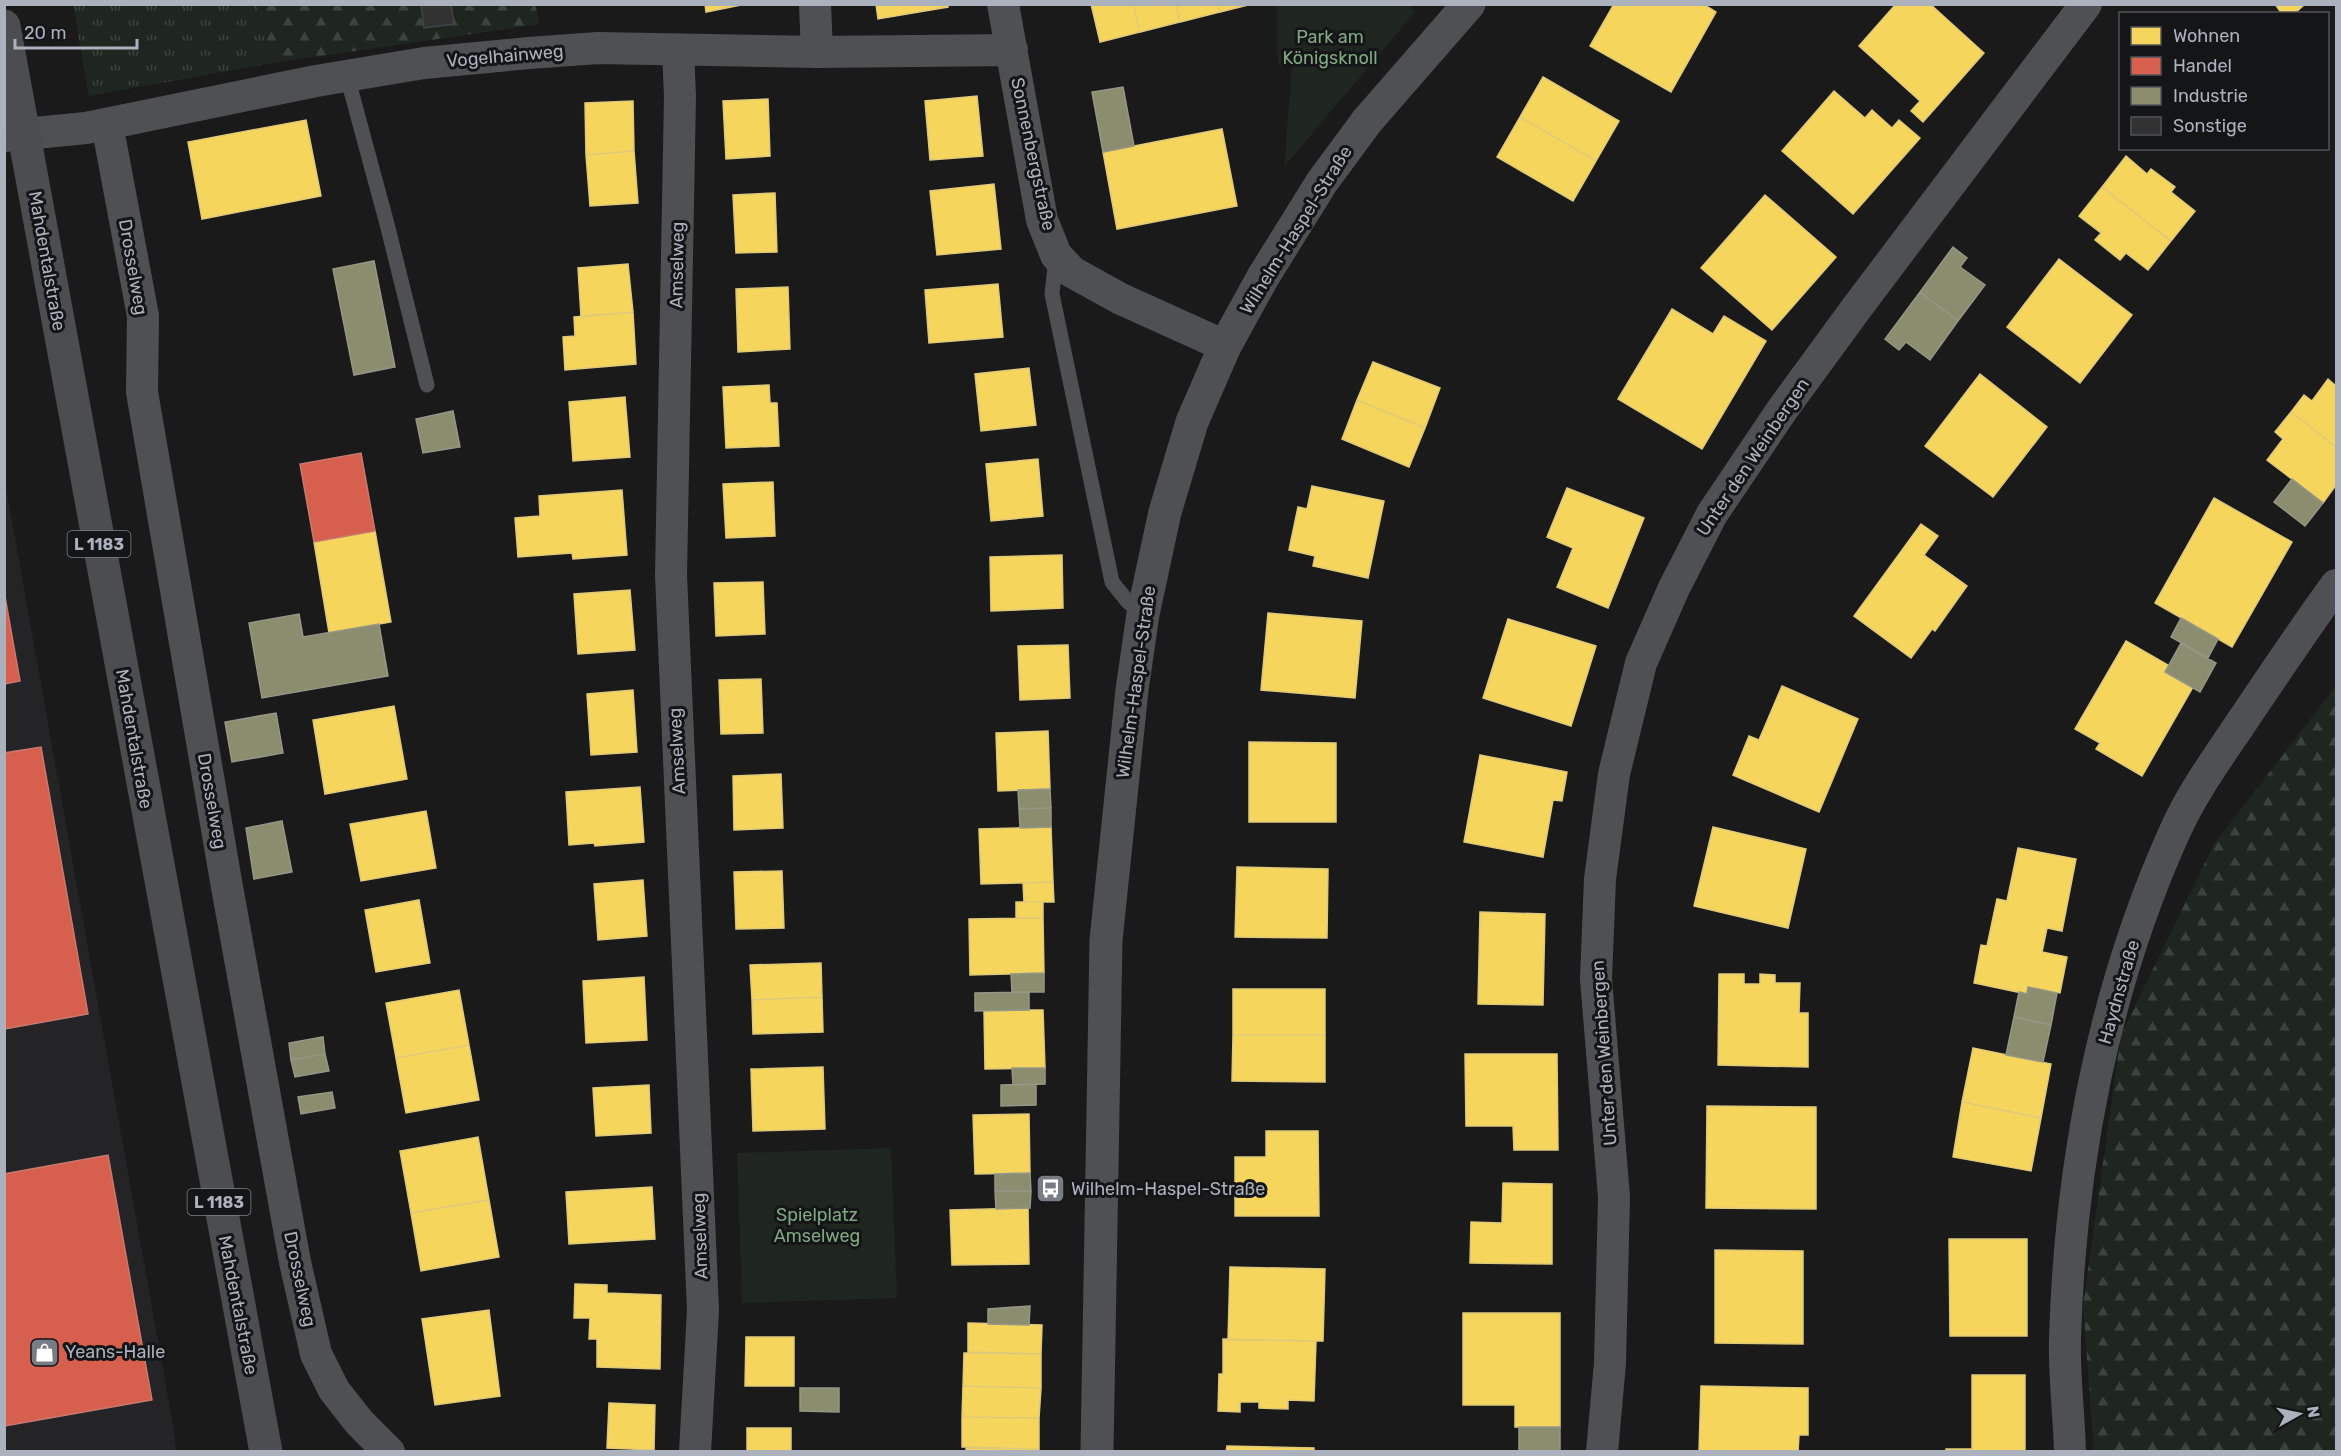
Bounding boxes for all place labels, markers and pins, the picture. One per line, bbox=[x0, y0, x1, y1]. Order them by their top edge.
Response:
bus stop icon: Wilhelm-Haspel-Straße bbox=[1034, 1173, 1066, 1205]
place label: Wilhelm-Haspel-Straße bbox=[1071, 1178, 1265, 1200]
shop icon: Yeans-Halle bbox=[28, 1336, 60, 1368]
place label: Yeans-Halle bbox=[65, 1341, 165, 1363]

